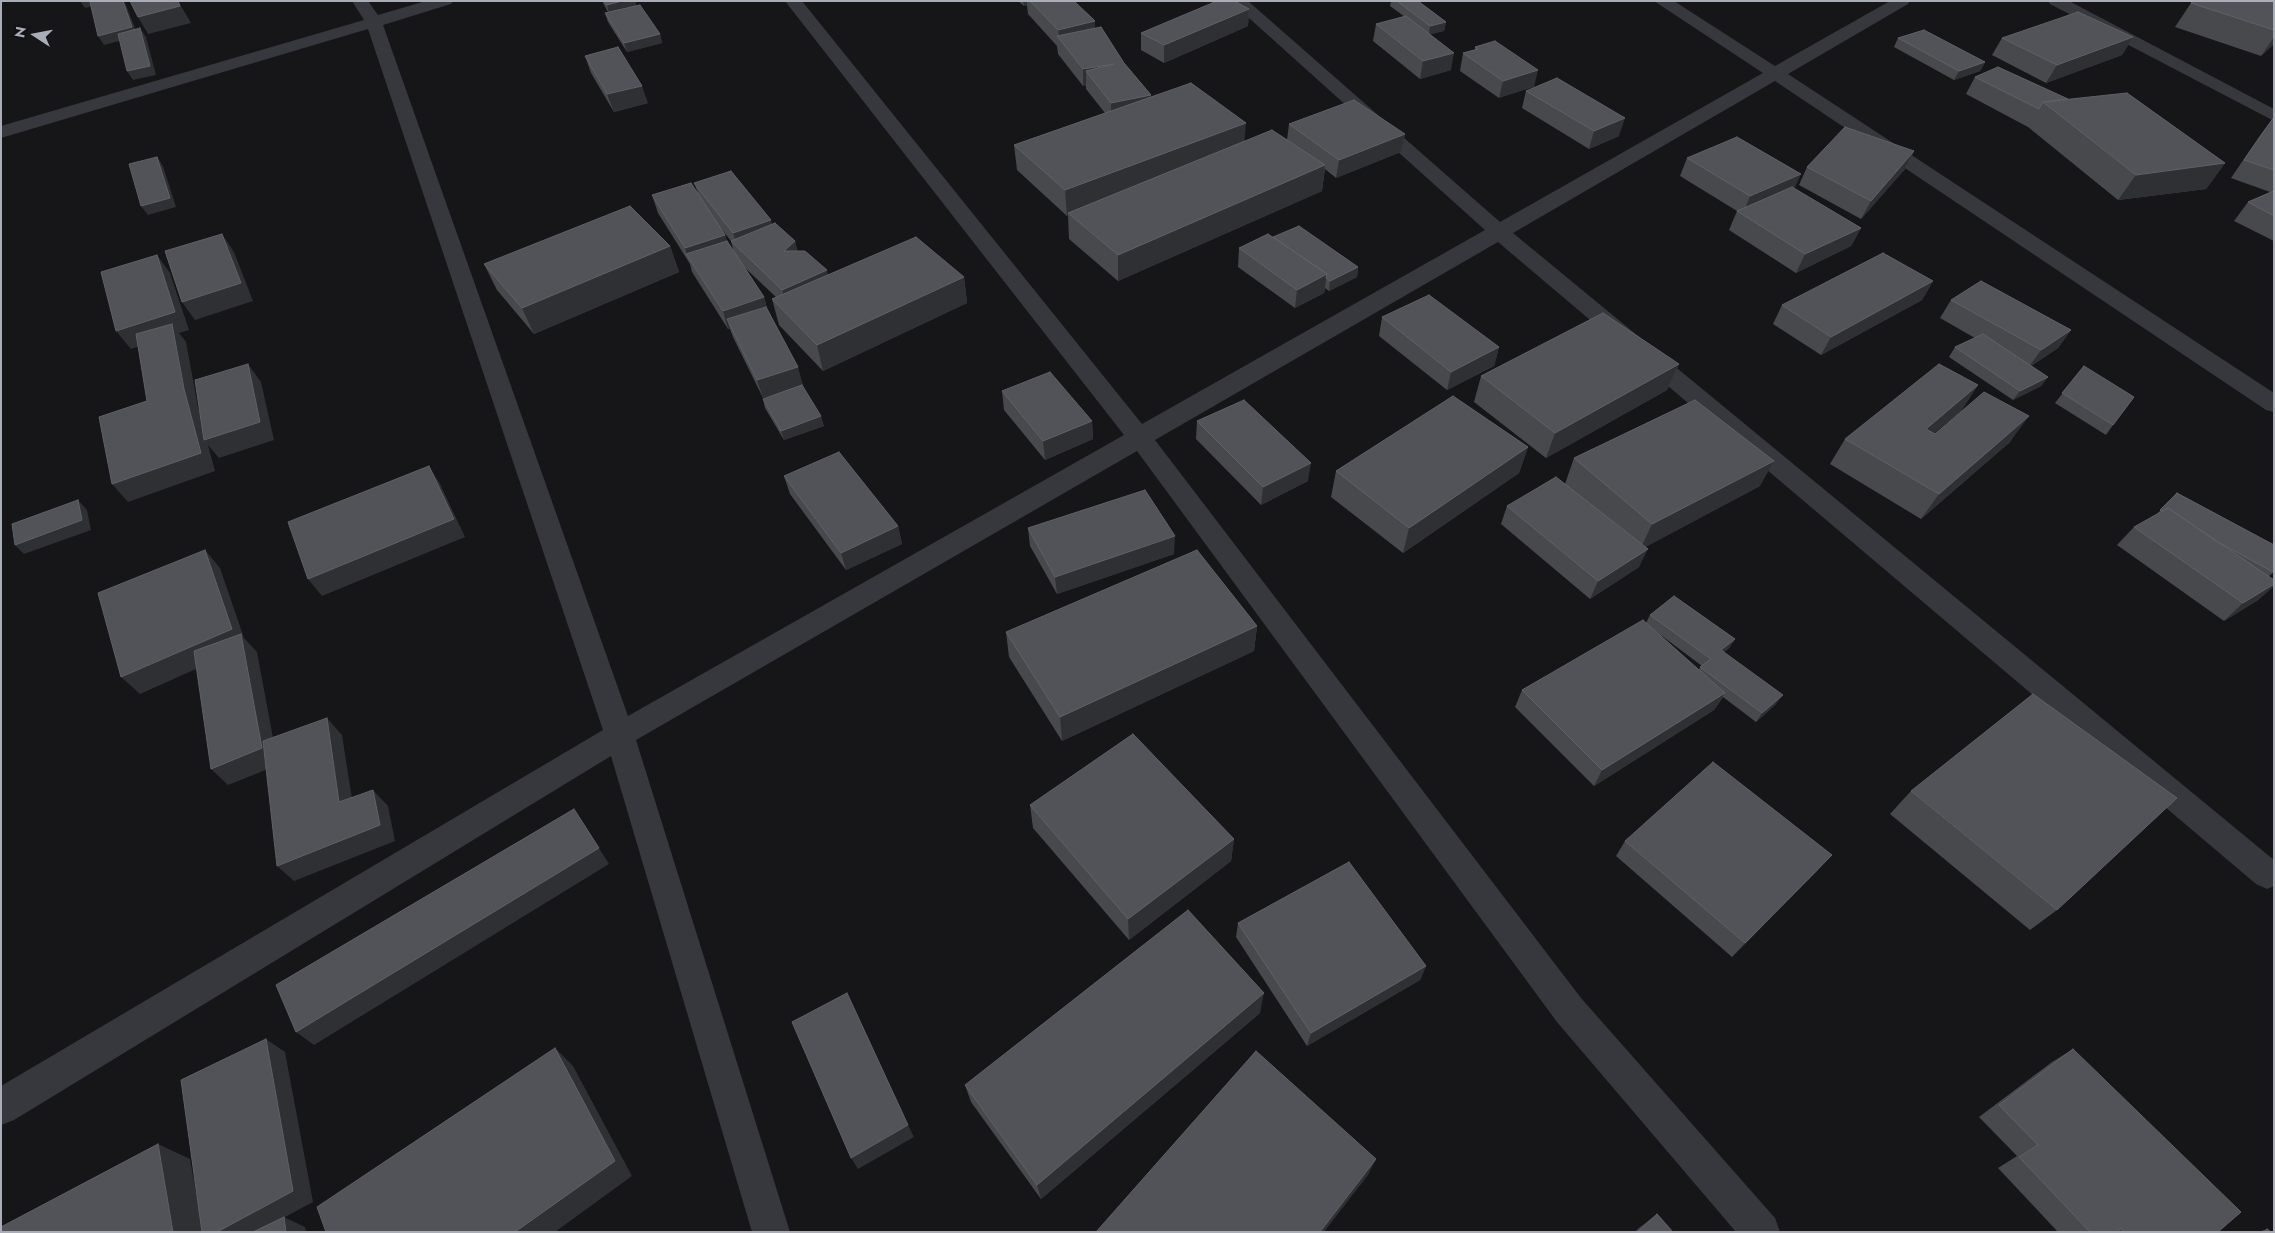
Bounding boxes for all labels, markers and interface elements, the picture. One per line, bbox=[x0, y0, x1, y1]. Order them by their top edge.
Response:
north arrow bbox=[10, 10, 60, 60]
text: N bbox=[9, 25, 31, 40]

